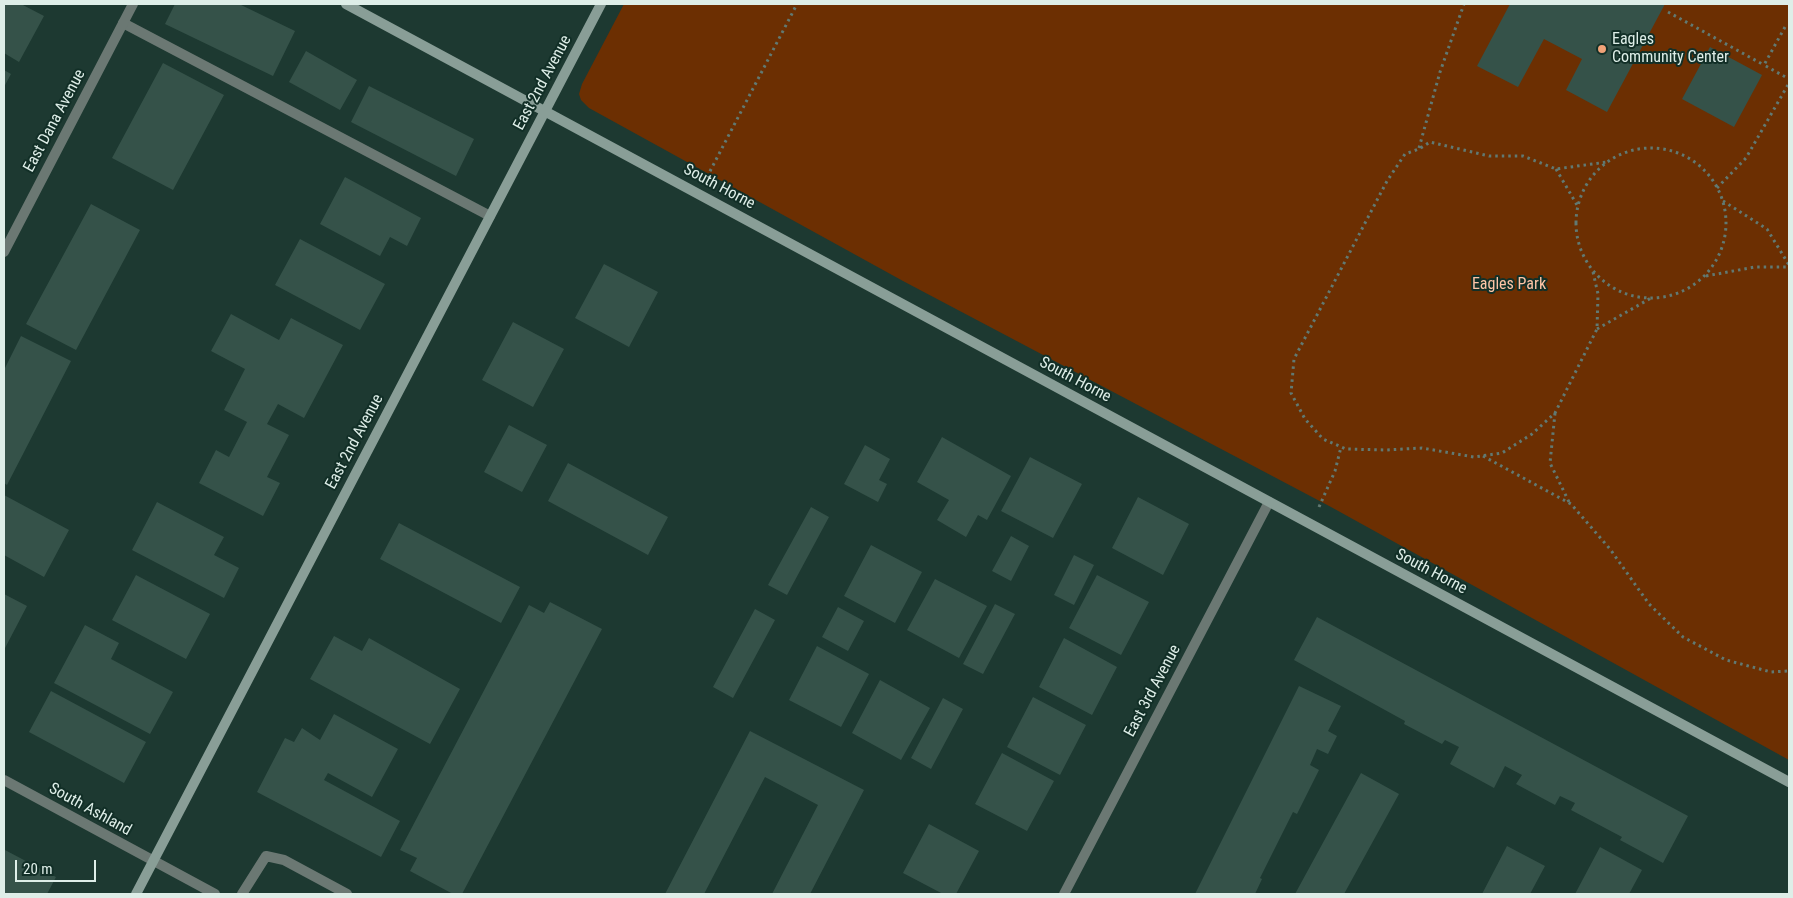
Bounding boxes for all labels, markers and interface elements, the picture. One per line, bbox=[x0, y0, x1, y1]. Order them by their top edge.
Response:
place label: Eagles Community Center bbox=[1612, 30, 1729, 68]
street label: East 2nd Avenue bbox=[510, 32, 576, 134]
marker: Eagles Community Center bbox=[1596, 43, 1608, 55]
street label: East Dana Avenue bbox=[20, 66, 90, 176]
street label: South Horne bbox=[680, 160, 758, 214]
park label: Eagles Park bbox=[1472, 275, 1546, 295]
street label: South Horne bbox=[1036, 353, 1114, 407]
street label: East 2nd Avenue bbox=[322, 391, 388, 493]
street label: South Horne bbox=[1392, 545, 1470, 599]
street label: East 3rd Avenue bbox=[1121, 642, 1185, 740]
street label: South Ashland bbox=[45, 779, 135, 841]
scale bar bbox=[18, 850, 99, 882]
text: 20 m bbox=[23, 860, 53, 878]

